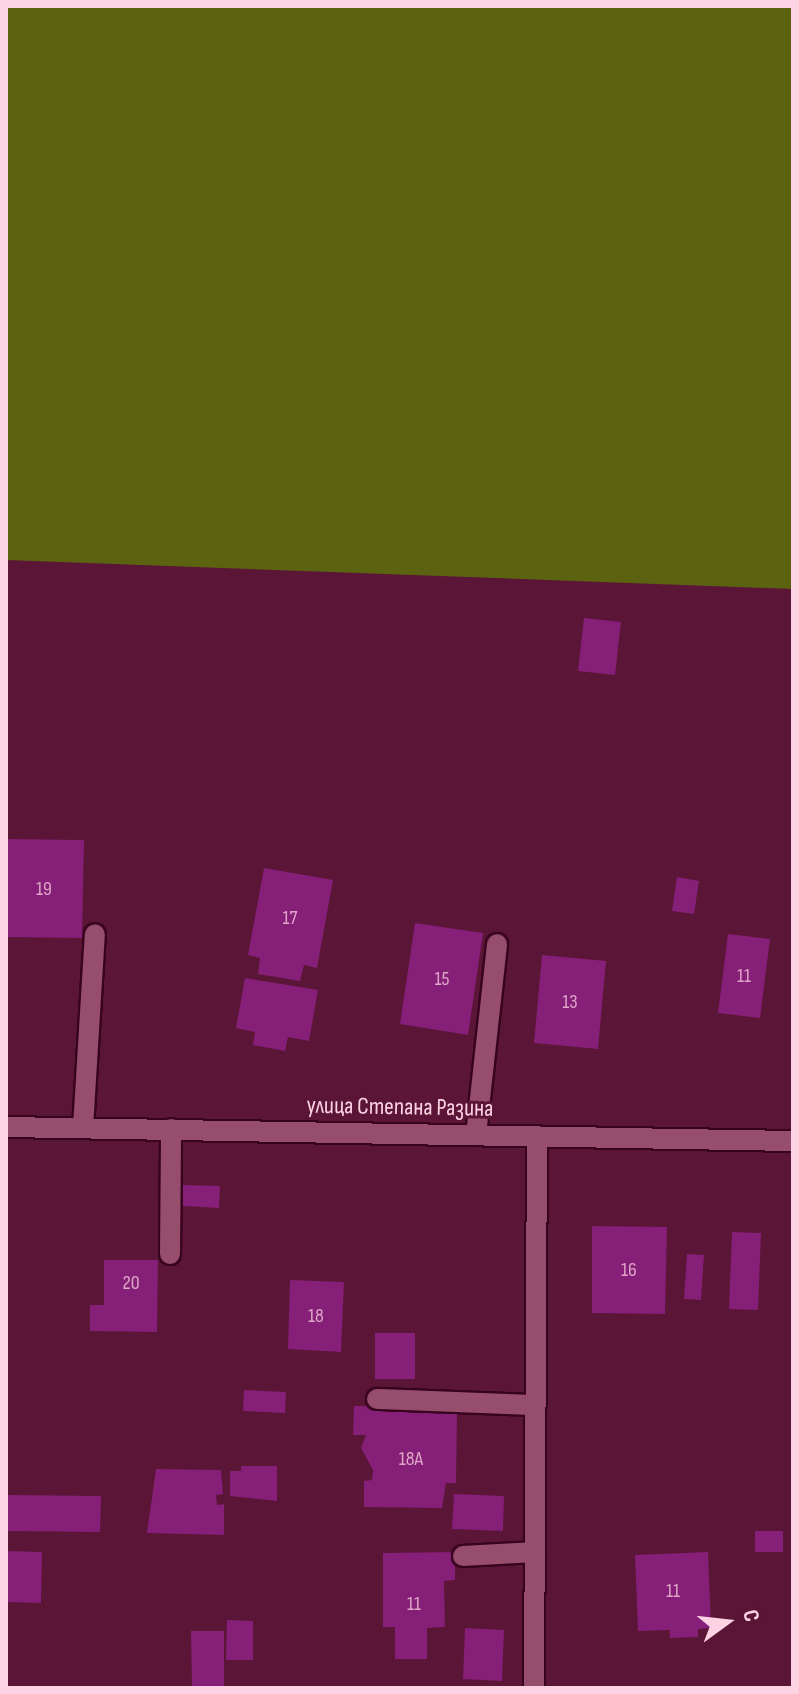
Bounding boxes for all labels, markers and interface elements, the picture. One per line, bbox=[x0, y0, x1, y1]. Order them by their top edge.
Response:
house number: 19 bbox=[36, 877, 52, 901]
house number: 17 bbox=[283, 906, 297, 930]
house number: 11 bbox=[737, 964, 751, 988]
house number: 15 bbox=[434, 967, 450, 991]
house number: 13 bbox=[562, 990, 578, 1014]
street label: улица Степана Разина bbox=[306, 1091, 494, 1123]
house number: 16 bbox=[621, 1258, 637, 1282]
house number: 20 bbox=[122, 1271, 140, 1295]
house number: 18 bbox=[308, 1304, 324, 1328]
house number: 18А bbox=[399, 1447, 423, 1471]
house number: 11 bbox=[666, 1579, 680, 1603]
north arrow bbox=[687, 1582, 767, 1662]
house number: 11 bbox=[407, 1592, 421, 1616]
text: С bbox=[736, 1607, 765, 1625]

